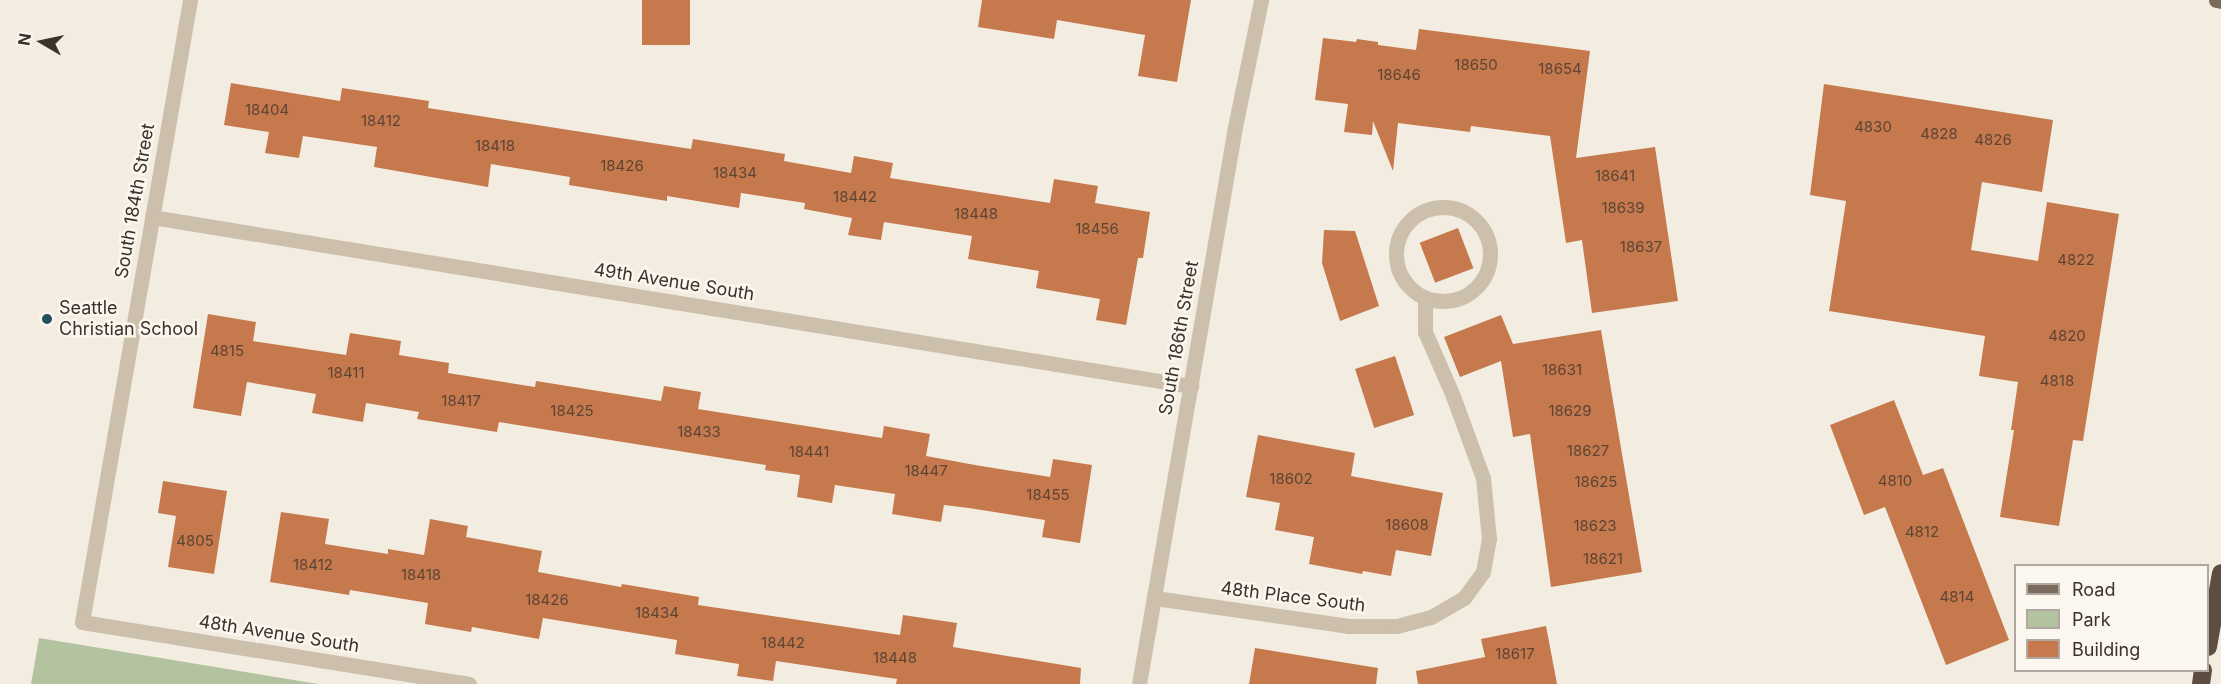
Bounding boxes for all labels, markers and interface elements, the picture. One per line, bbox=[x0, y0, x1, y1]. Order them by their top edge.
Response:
north arrow bbox=[12, 12, 72, 72]
text: N bbox=[13, 32, 35, 47]
house number: 18650 bbox=[1454, 56, 1498, 74]
house number: 18654 bbox=[1538, 60, 1582, 78]
house number: 18646 bbox=[1377, 66, 1421, 84]
house number: 18404 bbox=[245, 101, 289, 119]
house number: 18412 bbox=[361, 112, 401, 130]
house number: 4830 bbox=[1854, 118, 1892, 136]
street label: South 184th Street bbox=[111, 122, 159, 280]
house number: 4828 bbox=[1920, 125, 1958, 143]
house number: 4826 bbox=[1974, 131, 2012, 149]
house number: 18418 bbox=[475, 137, 515, 155]
house number: 18426 bbox=[600, 157, 644, 175]
house number: 18434 bbox=[713, 164, 757, 182]
house number: 18641 bbox=[1595, 167, 1635, 185]
house number: 18442 bbox=[833, 188, 877, 206]
house number: 18639 bbox=[1601, 199, 1645, 217]
house number: 18448 bbox=[954, 205, 998, 223]
house number: 18456 bbox=[1075, 220, 1119, 238]
house number: 18637 bbox=[1620, 238, 1662, 256]
house number: 4822 bbox=[2057, 251, 2095, 269]
street label: 49th Avenue South bbox=[592, 259, 756, 305]
street label: South 186th Street bbox=[1155, 259, 1203, 417]
place label: Seattle Christian School bbox=[59, 298, 198, 340]
marker: Seattle Christian School bbox=[40, 312, 54, 326]
house number: 4820 bbox=[2048, 327, 2086, 345]
house number: 4815 bbox=[210, 342, 244, 360]
house number: 18631 bbox=[1542, 361, 1582, 379]
house number: 18411 bbox=[328, 364, 364, 382]
house number: 4818 bbox=[2040, 372, 2074, 390]
house number: 18417 bbox=[441, 392, 481, 410]
house number: 18425 bbox=[550, 402, 594, 420]
house number: 18629 bbox=[1548, 402, 1592, 420]
house number: 18433 bbox=[677, 423, 721, 441]
house number: 18627 bbox=[1567, 442, 1609, 460]
house number: 18441 bbox=[789, 443, 829, 461]
house number: 18447 bbox=[904, 462, 948, 480]
house number: 18602 bbox=[1269, 470, 1313, 488]
house number: 4810 bbox=[1878, 472, 1912, 490]
house number: 18625 bbox=[1575, 473, 1617, 491]
house number: 18455 bbox=[1026, 486, 1070, 504]
house number: 18608 bbox=[1385, 516, 1429, 534]
house number: 18623 bbox=[1573, 517, 1617, 535]
house number: 4812 bbox=[1905, 523, 1939, 541]
house number: 4805 bbox=[176, 532, 214, 550]
house number: 18621 bbox=[1583, 550, 1623, 568]
house number: 18412 bbox=[293, 556, 333, 574]
legend bbox=[2014, 564, 2209, 672]
house number: 18418 bbox=[401, 566, 441, 584]
street label: 48th Place South bbox=[1219, 577, 1367, 617]
text: Road bbox=[2072, 579, 2115, 600]
house number: 4814 bbox=[1940, 588, 1974, 606]
house number: 18426 bbox=[525, 591, 569, 609]
house number: 18434 bbox=[635, 604, 679, 622]
text: Park bbox=[2072, 609, 2111, 630]
street label: 48th Avenue South bbox=[197, 611, 361, 657]
house number: 18442 bbox=[761, 634, 805, 652]
text: Building bbox=[2072, 639, 2140, 660]
house number: 18617 bbox=[1495, 645, 1535, 663]
house number: 18448 bbox=[873, 649, 917, 667]

